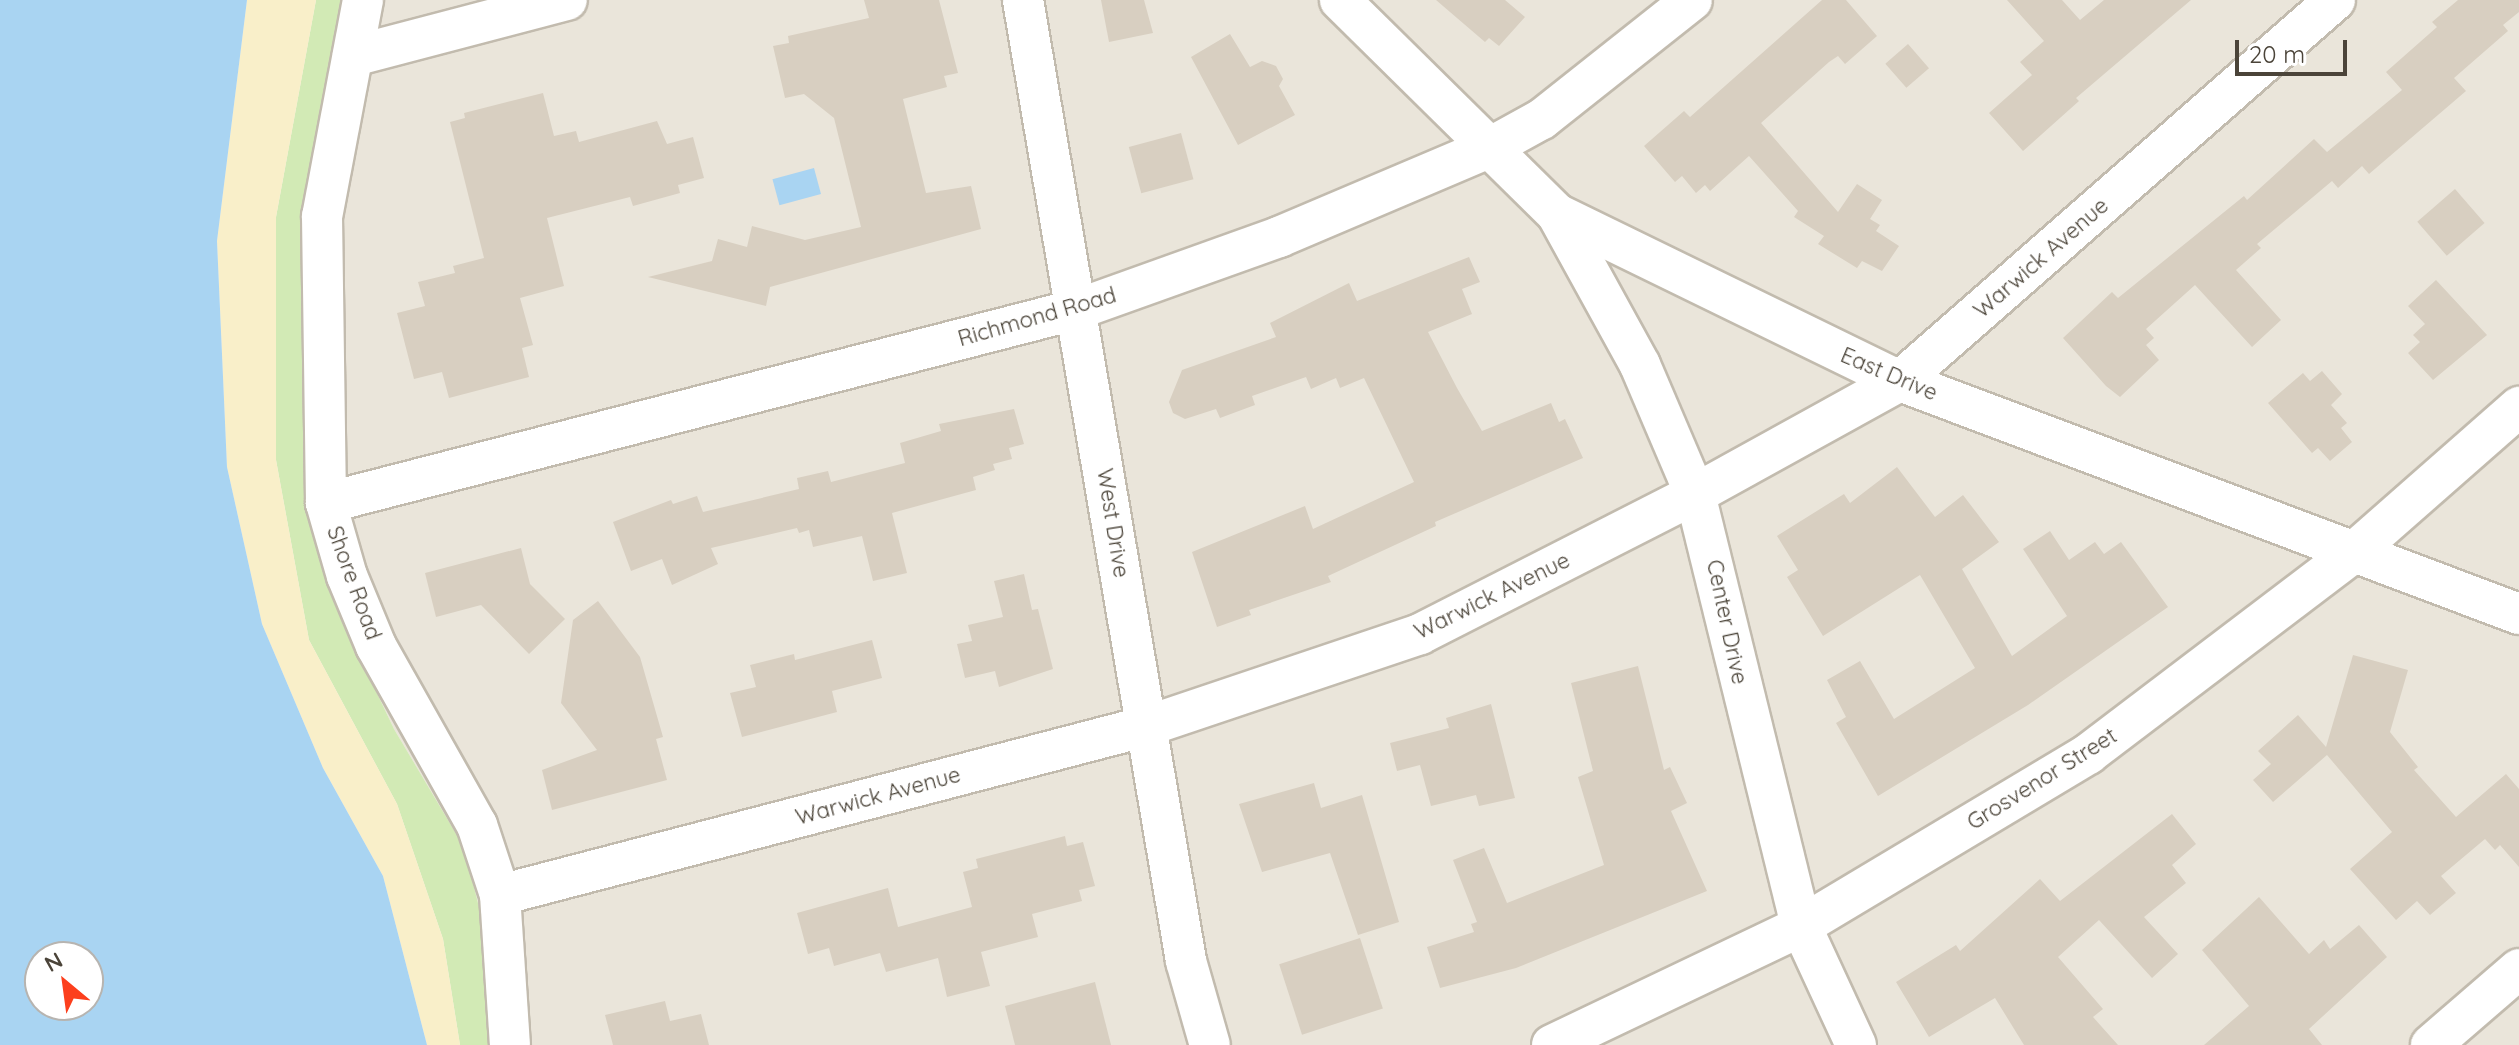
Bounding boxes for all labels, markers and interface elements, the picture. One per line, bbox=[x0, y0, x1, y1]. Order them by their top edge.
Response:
scale bar bbox=[2239, 24, 2351, 74]
text: 20 m bbox=[2249, 39, 2305, 69]
street label: Warwick Avenue bbox=[1968, 192, 2114, 324]
street label: Richmond Road bbox=[955, 282, 1119, 352]
street label: East Drive bbox=[1837, 342, 1941, 406]
street label: West Drive bbox=[1091, 467, 1135, 579]
street label: Shore Road bbox=[321, 523, 387, 643]
street label: Warwick Avenue bbox=[1410, 547, 1574, 645]
street label: Center Drive bbox=[1701, 557, 1753, 687]
street label: Grosvenor Street bbox=[1962, 722, 2122, 836]
street label: Warwick Avenue bbox=[793, 761, 963, 831]
north arrow bbox=[24, 941, 104, 1021]
text: N bbox=[39, 946, 67, 978]

